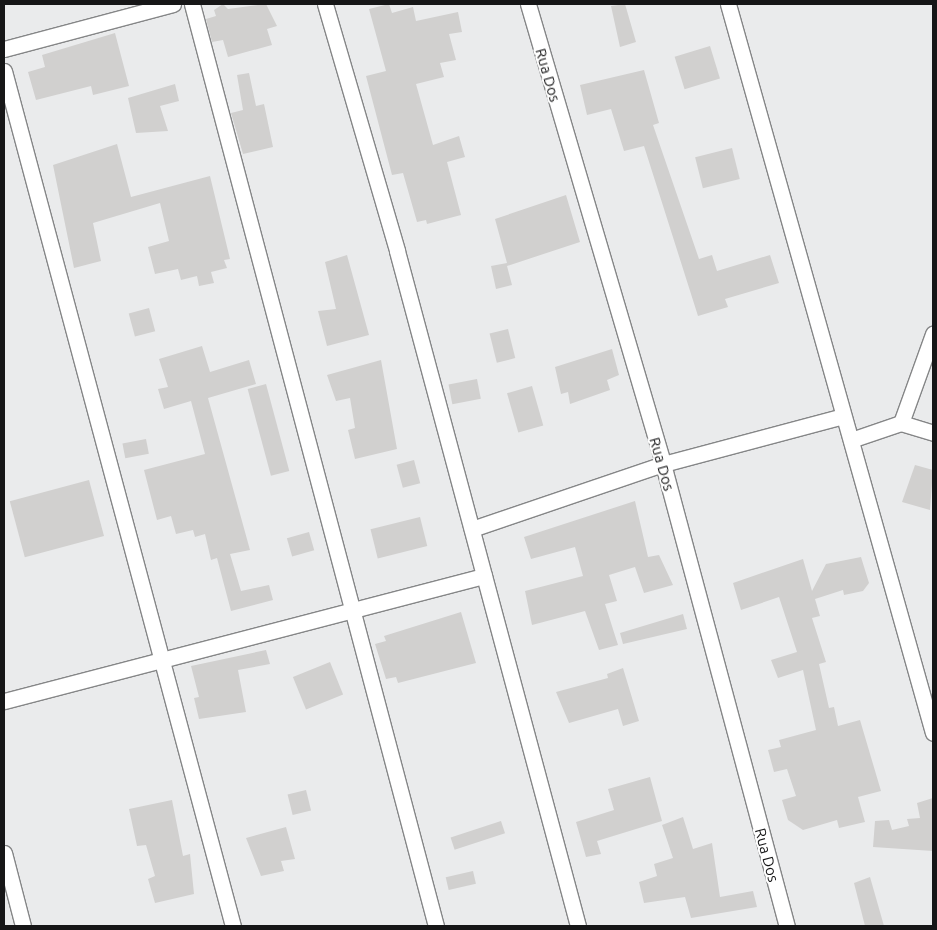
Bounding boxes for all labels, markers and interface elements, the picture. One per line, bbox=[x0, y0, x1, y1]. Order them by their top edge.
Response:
street label: Rua Dos bbox=[532, 46, 564, 104]
street label: Rua Dos bbox=[646, 435, 678, 493]
street label: Rua Dos bbox=[751, 826, 783, 884]

